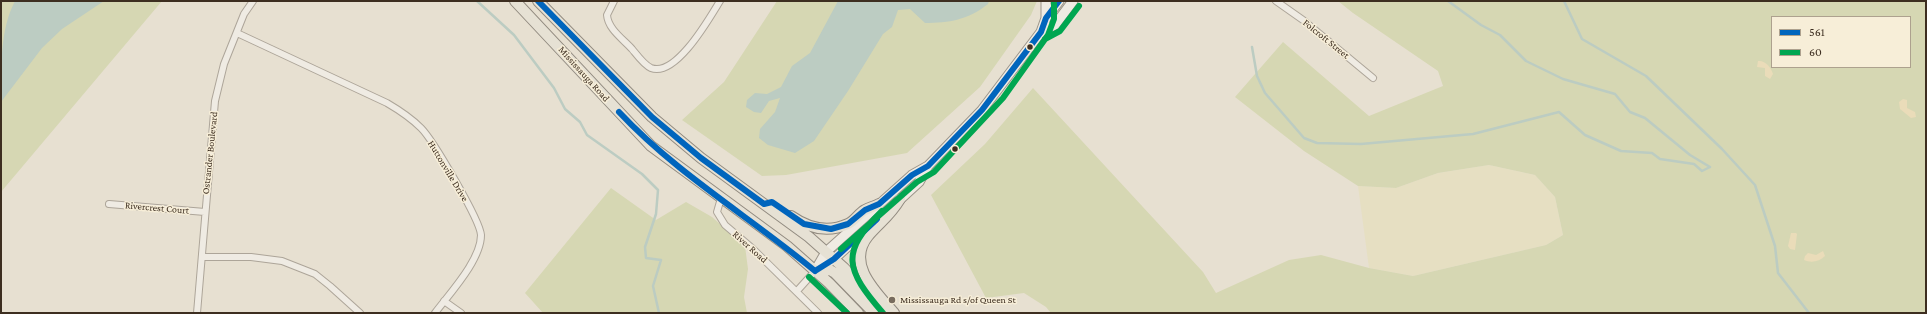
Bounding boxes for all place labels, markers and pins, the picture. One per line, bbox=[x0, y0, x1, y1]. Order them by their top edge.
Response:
unlabelled marker bbox=[1025, 42, 1035, 52]
unlabelled marker bbox=[950, 144, 960, 154]
place label: Mississauga Rd s/of Queen St bbox=[900, 294, 1016, 306]
marker: Mississauga Rd s/of Queen St bbox=[887, 295, 897, 305]

